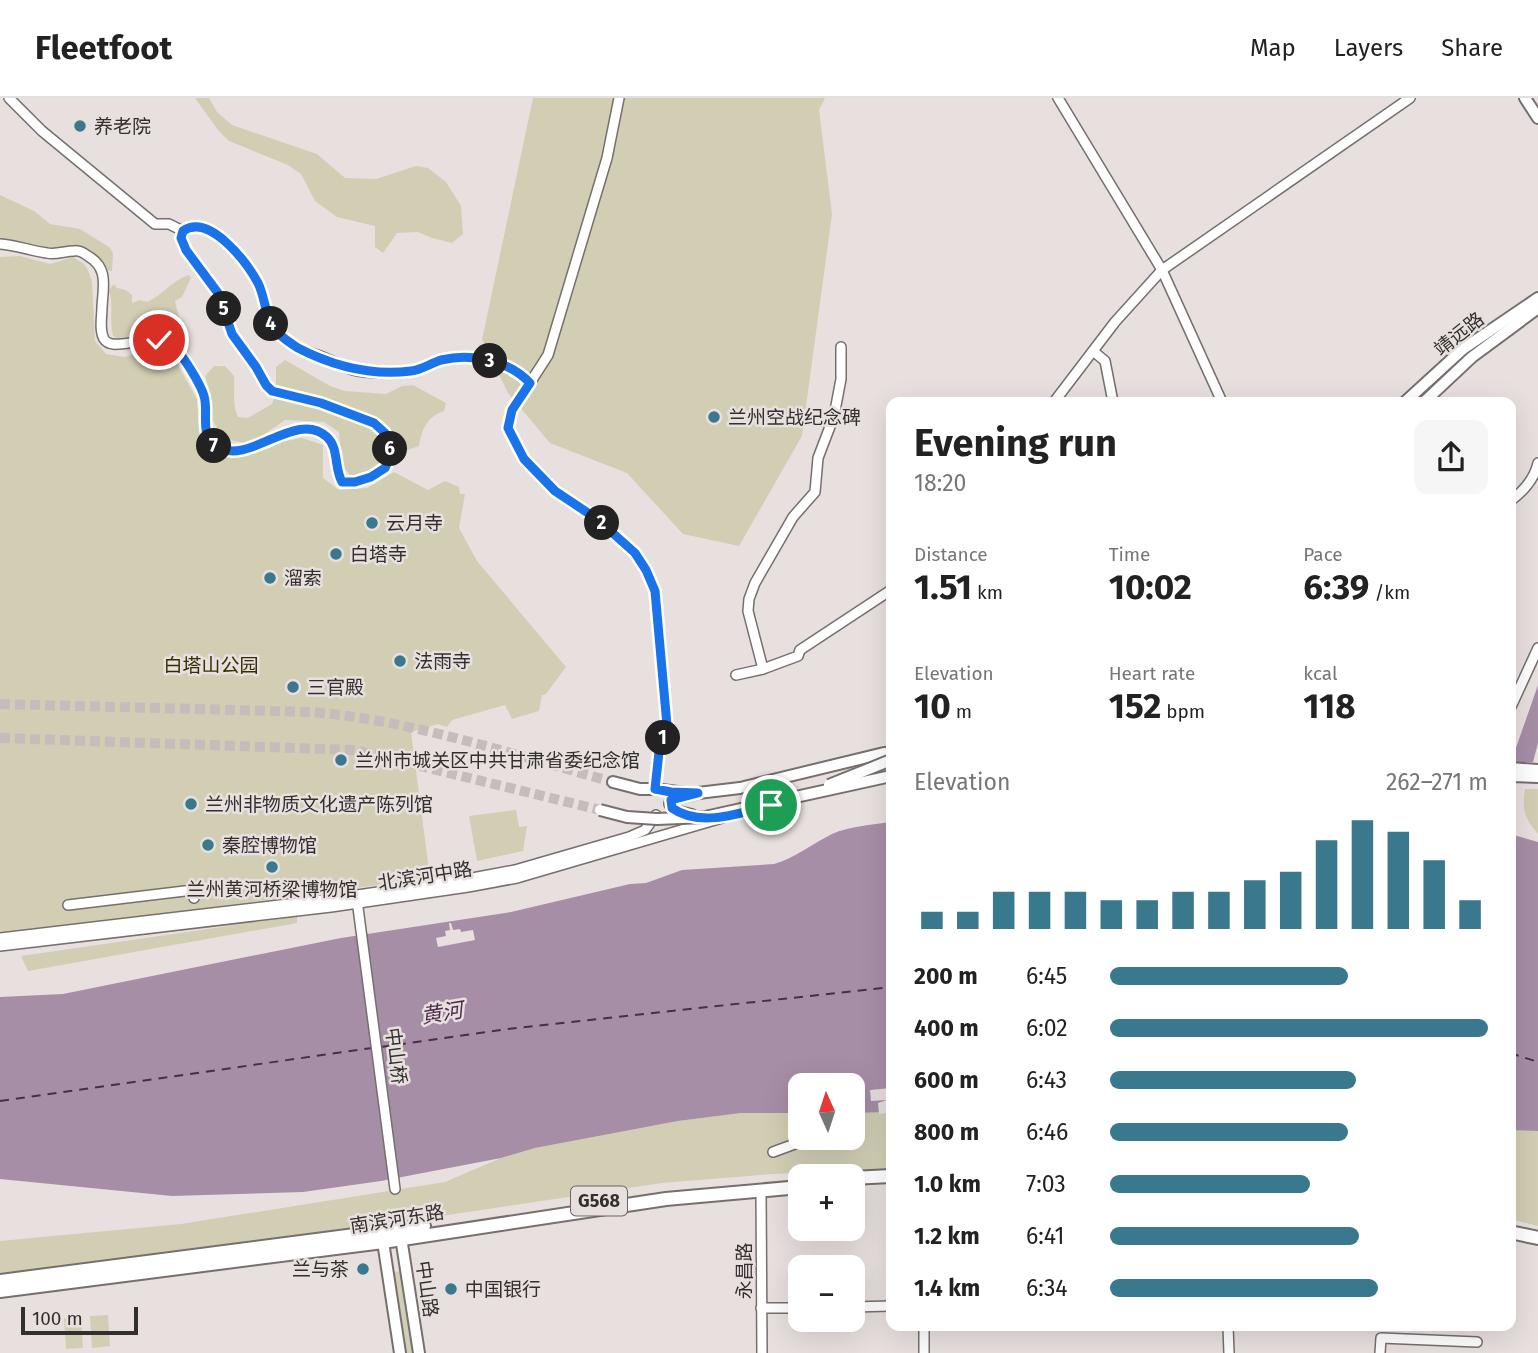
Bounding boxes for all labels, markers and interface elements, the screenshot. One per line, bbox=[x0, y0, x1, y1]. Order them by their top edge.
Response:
text: Fleetfoot bbox=[35, 28, 172, 68]
text: Map bbox=[1250, 34, 1296, 62]
text: Layers bbox=[1334, 34, 1403, 62]
text: Share bbox=[1441, 34, 1503, 62]
place label: 养老院 bbox=[94, 115, 151, 138]
marker: 养老院 bbox=[72, 118, 88, 134]
pin: 5 bbox=[206, 292, 242, 326]
text: 5 bbox=[218, 297, 229, 320]
pin: 4 bbox=[254, 306, 288, 342]
street label: 靖远路 bbox=[1429, 307, 1489, 361]
pin bbox=[129, 310, 189, 370]
text: 4 bbox=[265, 312, 276, 335]
icon: check bbox=[140, 321, 178, 359]
pin: 3 bbox=[472, 344, 508, 378]
text: 3 bbox=[485, 349, 494, 372]
place label: 兰州空战纪念碑 bbox=[728, 406, 861, 429]
marker: 兰州空战纪念碑 bbox=[706, 409, 722, 425]
text: Evening run bbox=[914, 420, 1117, 466]
button: share bbox=[1414, 420, 1488, 494]
pin: 7 bbox=[196, 428, 232, 464]
pin: 6 bbox=[372, 432, 408, 466]
text: 7 bbox=[209, 434, 218, 457]
text: 6 bbox=[384, 437, 395, 460]
text: 18:20 bbox=[914, 469, 966, 497]
pin: 2 bbox=[584, 506, 620, 540]
text: 2 bbox=[597, 511, 606, 534]
place label: 云月寺 bbox=[386, 512, 443, 535]
marker: 云月寺 bbox=[364, 515, 380, 531]
place label: 白塔寺 bbox=[350, 543, 407, 566]
text: Distance bbox=[914, 543, 988, 566]
text: Time bbox=[1109, 543, 1150, 566]
text: Pace bbox=[1303, 543, 1343, 566]
marker: 白塔寺 bbox=[328, 546, 344, 562]
text: 1.51 bbox=[914, 566, 972, 608]
text: 10:02 bbox=[1109, 566, 1192, 608]
text: 6:39 bbox=[1303, 566, 1369, 608]
place label: 溜索 bbox=[284, 567, 322, 590]
marker: 溜索 bbox=[262, 570, 278, 586]
text: km bbox=[972, 581, 1003, 604]
text: /km bbox=[1369, 581, 1410, 604]
place label: 法雨寺 bbox=[414, 650, 471, 673]
marker: 法雨寺 bbox=[392, 653, 408, 669]
park label: 白塔山公园 bbox=[163, 654, 259, 677]
text: Elevation bbox=[914, 662, 994, 685]
text: Heart rate bbox=[1109, 662, 1195, 685]
text: kcal bbox=[1303, 662, 1338, 685]
place label: 三官殿 bbox=[307, 676, 364, 699]
marker: 三官殿 bbox=[285, 679, 301, 695]
text: 10 bbox=[914, 685, 951, 727]
text: 152 bbox=[1109, 685, 1161, 727]
text: 118 bbox=[1303, 685, 1356, 727]
text: m bbox=[951, 700, 972, 723]
text: bpm bbox=[1161, 700, 1205, 723]
pin: 1 bbox=[646, 720, 680, 756]
text: 1 bbox=[658, 726, 667, 749]
place label: 兰州市城关区中共甘肃省委纪念馆 bbox=[355, 749, 640, 772]
marker: 兰州市城关区中共甘肃省委纪念馆 bbox=[333, 752, 349, 768]
text: Elevation bbox=[914, 768, 1010, 796]
text: 262–271 m bbox=[1386, 768, 1488, 796]
pin bbox=[741, 775, 801, 835]
icon: arrive bbox=[752, 786, 790, 824]
place label: 兰州非物质文化遗产陈列馆 bbox=[205, 793, 433, 816]
marker: 兰州非物质文化遗产陈列馆 bbox=[183, 796, 199, 812]
place label: 秦腔博物馆 bbox=[222, 834, 317, 857]
marker: 秦腔博物馆 bbox=[200, 837, 216, 853]
street label: 北滨河中路 bbox=[376, 857, 474, 895]
marker: 兰州黄河桥梁博物馆 bbox=[264, 859, 280, 875]
place label: 兰州黄河桥梁博物馆 bbox=[186, 878, 358, 901]
text: 200 m bbox=[914, 962, 978, 990]
text: 6:45 bbox=[1026, 962, 1067, 990]
water label: 黄河 bbox=[419, 996, 469, 1029]
text: 400 m bbox=[914, 1014, 979, 1042]
text: 6:02 bbox=[1026, 1014, 1068, 1042]
street label: 中山桥 bbox=[381, 1026, 411, 1086]
text: 600 m bbox=[914, 1066, 979, 1094]
text: 6:43 bbox=[1026, 1066, 1067, 1094]
north arrow bbox=[788, 1073, 864, 1150]
map controls bbox=[788, 1073, 865, 1332]
text: 800 m bbox=[914, 1118, 979, 1146]
text: 6:46 bbox=[1026, 1118, 1068, 1146]
button: + bbox=[788, 1164, 865, 1241]
text: 1.0 km bbox=[914, 1170, 981, 1198]
text: 7:03 bbox=[1026, 1170, 1066, 1198]
road number: G568 bbox=[571, 1186, 627, 1216]
street label: 南滨河东路 bbox=[348, 1200, 446, 1238]
text: 1.2 km bbox=[914, 1222, 980, 1250]
text: 6:41 bbox=[1026, 1222, 1065, 1250]
street label: 永昌路 bbox=[733, 1242, 756, 1300]
button: − bbox=[788, 1255, 865, 1332]
place label: 兰与茶 bbox=[292, 1258, 349, 1281]
street label: 中山路 bbox=[412, 1259, 442, 1319]
marker: 兰与茶 bbox=[355, 1261, 371, 1277]
text: 1.4 km bbox=[914, 1274, 980, 1302]
text: 6:34 bbox=[1026, 1274, 1068, 1302]
place label: 中国银行 bbox=[465, 1278, 541, 1301]
marker: 中国银行 bbox=[443, 1281, 459, 1297]
scale bar bbox=[21, 1304, 138, 1336]
text: 100 m bbox=[32, 1307, 83, 1330]

